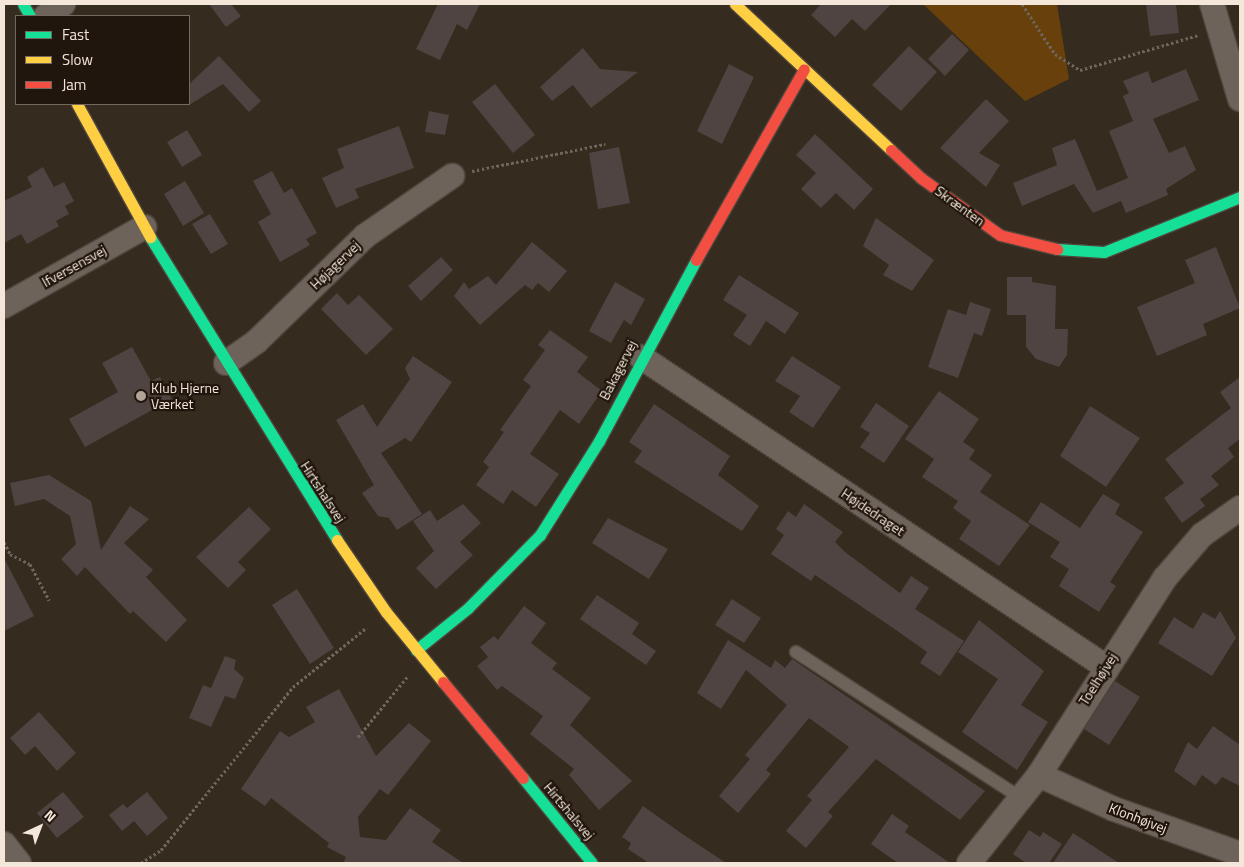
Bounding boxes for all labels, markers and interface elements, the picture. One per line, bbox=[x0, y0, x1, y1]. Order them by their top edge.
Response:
legend bbox=[15, 15, 190, 105]
text: Fast bbox=[62, 23, 89, 46]
text: Slow bbox=[62, 48, 93, 71]
text: Jam bbox=[62, 73, 86, 96]
street label: Skrænten bbox=[932, 182, 988, 230]
street label: Højagervej bbox=[307, 237, 363, 293]
street label: Ifversensvej bbox=[39, 241, 109, 291]
street label: Bakagervej bbox=[596, 337, 640, 403]
place label: Klub Hjerne Værket bbox=[151, 380, 219, 412]
marker: Klub Hjerne Værket bbox=[135, 390, 147, 402]
street label: Hirtshalsvej bbox=[297, 458, 349, 526]
street label: Højdedraget bbox=[838, 485, 908, 539]
street label: Toelhøjvej bbox=[1075, 650, 1121, 708]
street label: Hirtshalsvej bbox=[540, 779, 598, 843]
street label: Klonhøjvej bbox=[1107, 799, 1169, 837]
north arrow bbox=[15, 802, 65, 852]
text: N bbox=[40, 805, 61, 827]

